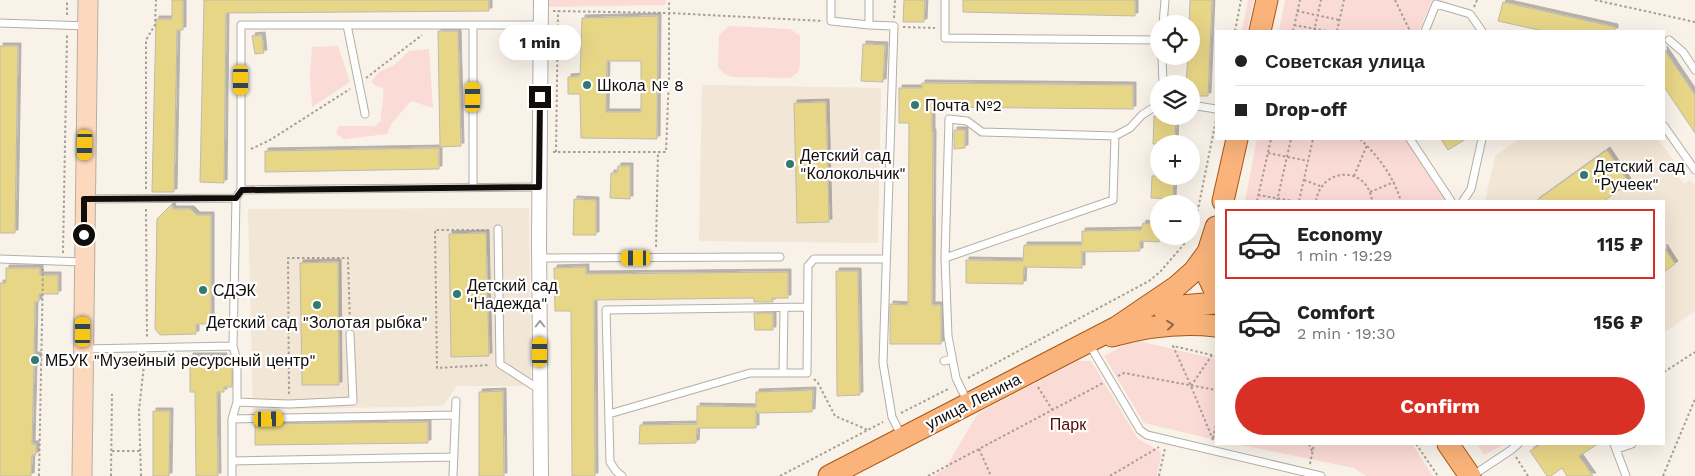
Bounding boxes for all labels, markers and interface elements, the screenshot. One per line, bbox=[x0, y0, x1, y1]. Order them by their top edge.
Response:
map controls bbox=[1150, 15, 1200, 245]
button: locate bbox=[1150, 15, 1200, 65]
callout: 1 min bbox=[499, 24, 581, 59]
text: 1 min bbox=[519, 33, 561, 52]
text: Советская улица bbox=[1265, 50, 1425, 73]
car bbox=[233, 65, 248, 95]
button: layers bbox=[1150, 75, 1200, 125]
place label: Школа № 8 bbox=[597, 76, 684, 95]
marker: Школа № 8 bbox=[581, 79, 593, 91]
car bbox=[465, 82, 480, 112]
route end bbox=[529, 86, 551, 108]
place label: Почта №2 bbox=[925, 96, 1002, 115]
text: Drop-off bbox=[1265, 98, 1347, 121]
marker: Почта №2 bbox=[909, 99, 921, 111]
car bbox=[77, 130, 92, 160]
button: + bbox=[1150, 135, 1200, 185]
place label: Детский сад "Колокольчик" bbox=[800, 146, 906, 183]
place label: Детский сад "Ручеек" bbox=[1594, 157, 1686, 194]
marker: Детский сад "Колокольчик" bbox=[784, 158, 796, 170]
marker: Детский сад "Ручеек" bbox=[1578, 169, 1590, 181]
button: − bbox=[1150, 195, 1200, 245]
icon: car bbox=[1237, 222, 1282, 267]
text: Economy bbox=[1297, 223, 1382, 246]
route start bbox=[73, 224, 95, 246]
text: 115 ₽ bbox=[1597, 233, 1643, 256]
text: 1 min · 19:29 bbox=[1297, 246, 1392, 265]
car bbox=[621, 251, 651, 266]
place label: Детский сад "Надежда" bbox=[467, 276, 559, 313]
place label: СДЭК bbox=[213, 281, 257, 300]
marker: СДЭК bbox=[197, 284, 209, 296]
marker: Детский сад "Надежда" bbox=[451, 288, 463, 300]
marker: Детский сад "Золотая рыбка" bbox=[311, 299, 323, 311]
icon: car bbox=[1237, 300, 1282, 345]
text: Comfort bbox=[1297, 301, 1375, 324]
text: 156 ₽ bbox=[1594, 311, 1643, 334]
place label: Детский сад "Золотая рыбка" bbox=[206, 313, 428, 332]
car bbox=[75, 317, 90, 347]
one-way arrow bbox=[535, 319, 545, 327]
one-way arrow bbox=[1166, 320, 1174, 331]
text: 2 min · 19:30 bbox=[1297, 324, 1396, 343]
car bbox=[532, 337, 547, 367]
place label: МБУК "Музейный ресурсный центр" bbox=[45, 351, 316, 370]
marker: МБУК "Музейный ресурсный центр" bbox=[29, 354, 41, 366]
street label: улица Ленина bbox=[922, 369, 1024, 434]
button: Confirm bbox=[1235, 377, 1645, 435]
car bbox=[253, 411, 284, 427]
park label: Парк bbox=[1050, 415, 1087, 434]

